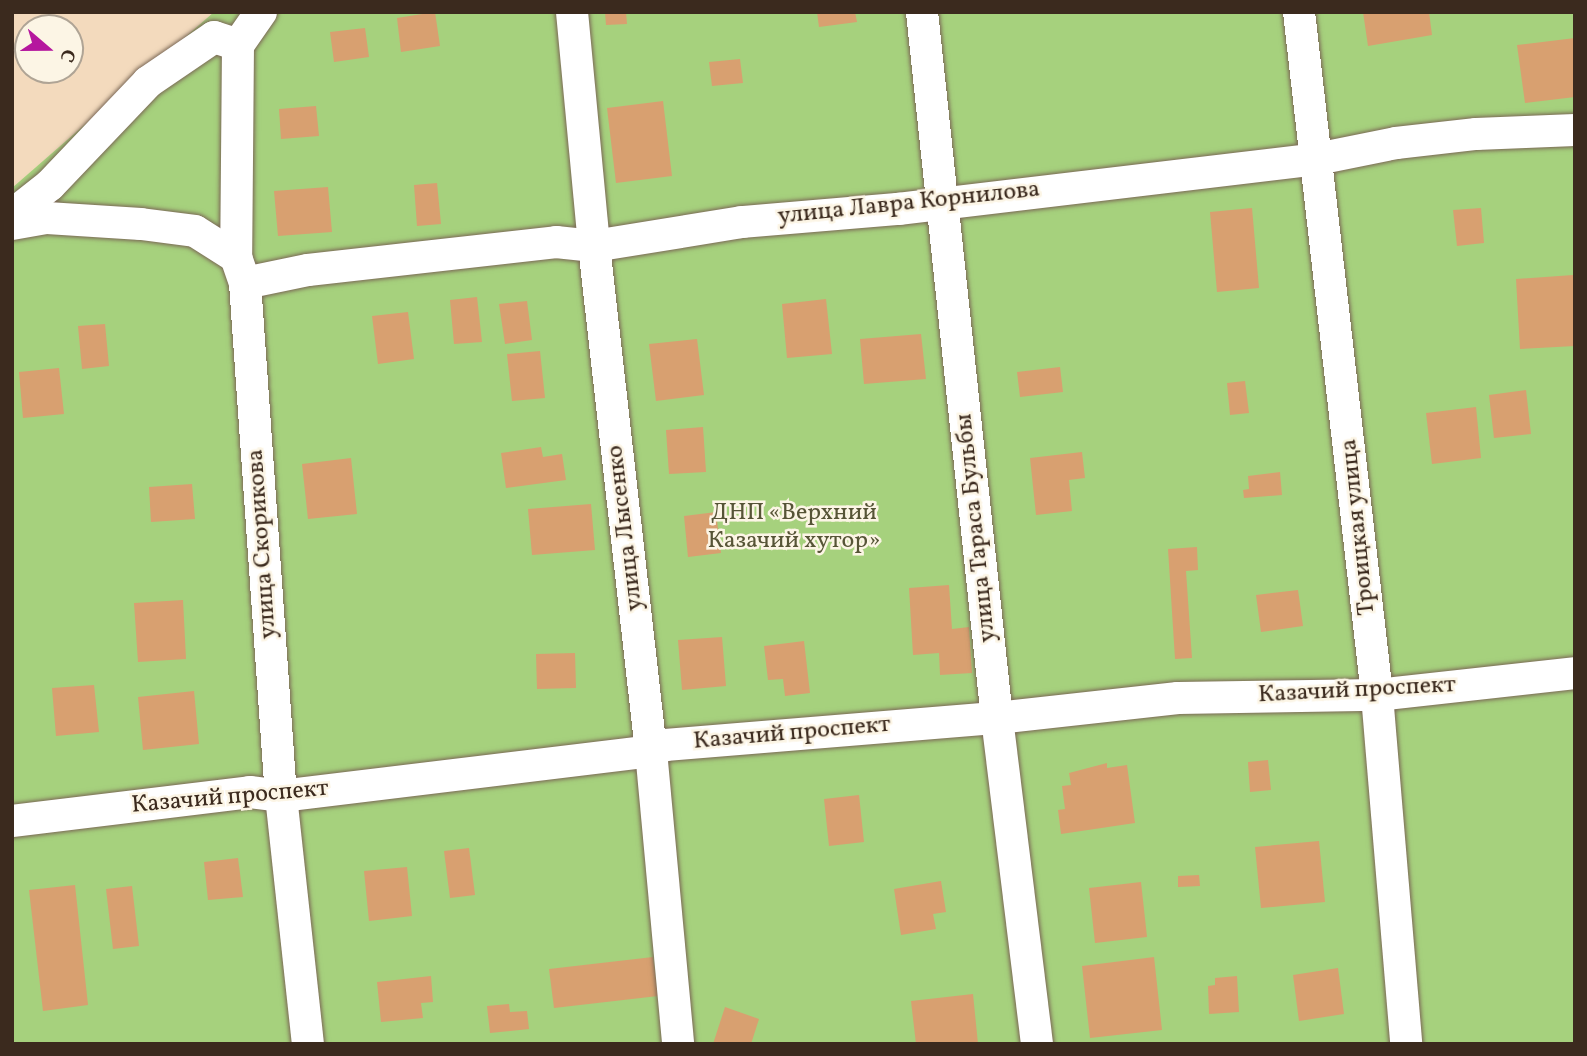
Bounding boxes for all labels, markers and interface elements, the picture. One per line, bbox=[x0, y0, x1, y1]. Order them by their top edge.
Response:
north arrow bbox=[14, 14, 84, 84]
text: С bbox=[53, 45, 81, 66]
street label: улица Лавра Корнилова bbox=[776, 176, 1042, 232]
street label: улица Тараса Бульбы bbox=[951, 412, 1003, 644]
street label: Троицкая улица bbox=[1335, 437, 1383, 617]
street label: улица Лысенко bbox=[602, 444, 650, 612]
street label: улица Скорикова bbox=[242, 448, 284, 640]
park label: ДНП «Верхний Казачий хутор» bbox=[707, 500, 881, 556]
street label: Казачий проспект bbox=[1257, 671, 1457, 711]
street label: Казачий проспект bbox=[692, 711, 892, 757]
street label: Казачий проспект bbox=[130, 775, 330, 821]

